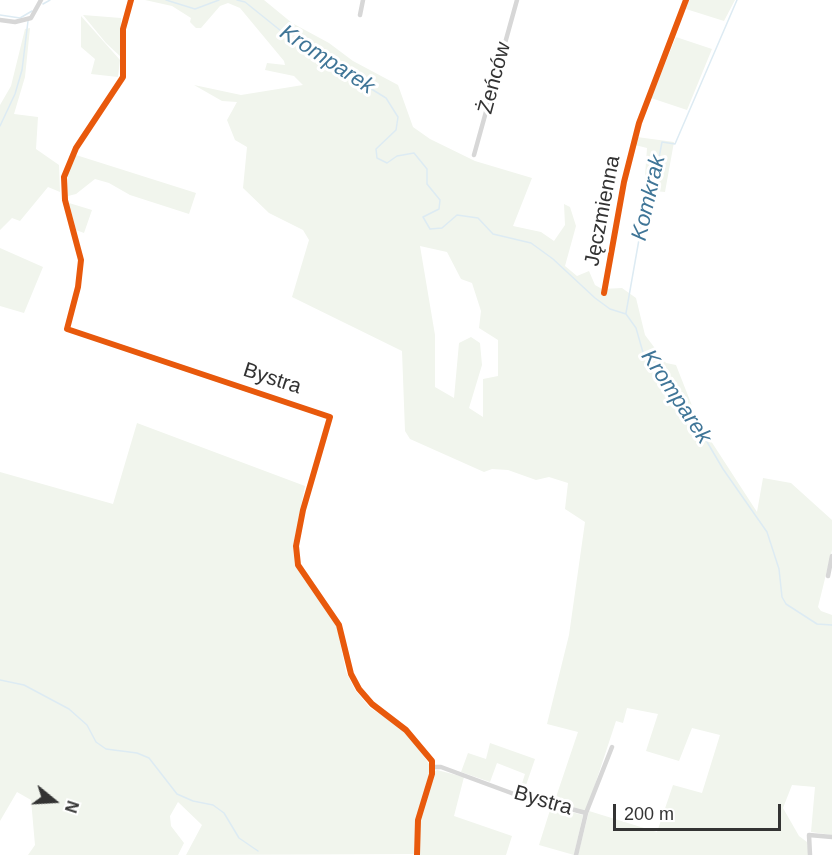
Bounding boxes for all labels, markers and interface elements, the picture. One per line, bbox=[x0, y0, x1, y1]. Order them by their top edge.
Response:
water label: Kromparek bbox=[275, 20, 379, 100]
street label: Żeńców bbox=[473, 39, 517, 117]
water label: Komkrak bbox=[626, 153, 672, 243]
street label: Jęczmienna bbox=[580, 154, 626, 268]
water label: Kromparek bbox=[635, 345, 717, 449]
street label: Bystra bbox=[240, 358, 304, 400]
north arrow bbox=[24, 771, 84, 831]
street label: Bystra bbox=[511, 781, 575, 821]
scale bar bbox=[616, 792, 784, 830]
text: N bbox=[62, 799, 81, 815]
text: 200 m bbox=[624, 804, 674, 824]

